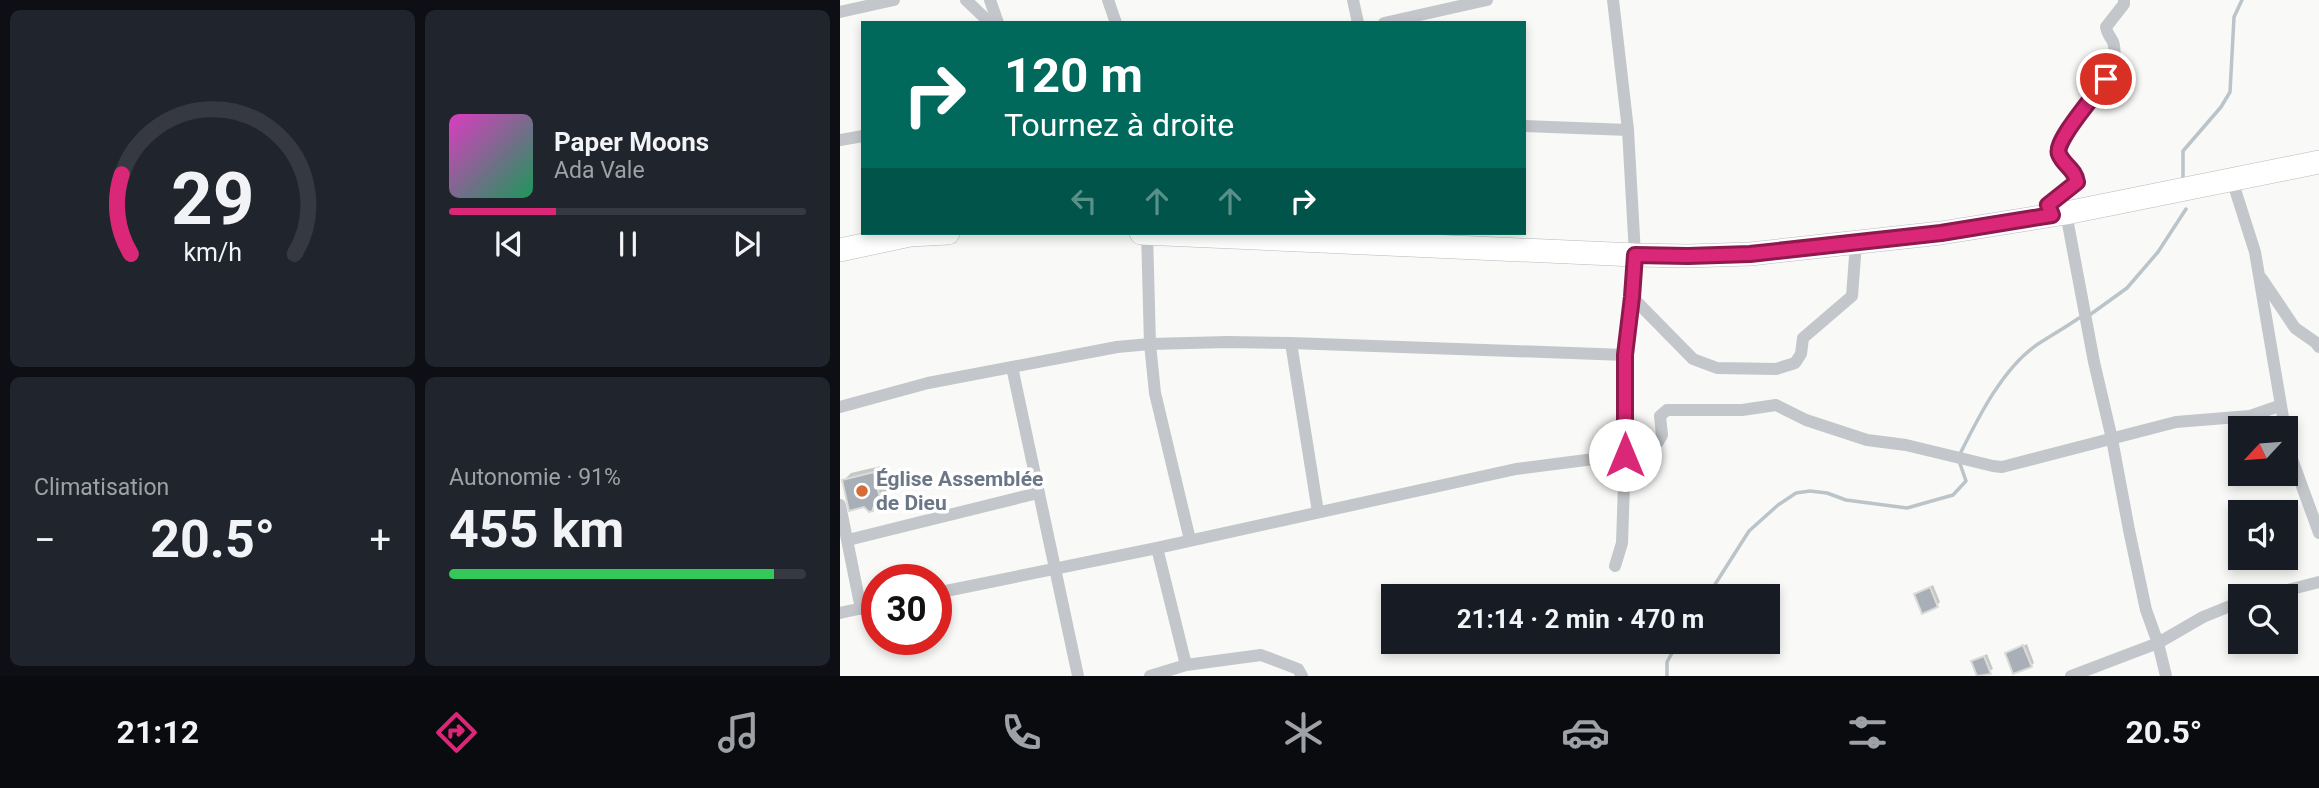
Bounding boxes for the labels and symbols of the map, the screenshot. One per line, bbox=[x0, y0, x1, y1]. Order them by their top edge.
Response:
pin bbox=[2076, 49, 2136, 109]
north arrow bbox=[2228, 416, 2298, 486]
position arrow bbox=[1588, 418, 1662, 492]
place label: Église Assemblée de Dieu bbox=[876, 467, 1043, 515]
marker: Église Assemblée de Dieu bbox=[854, 483, 870, 499]
speed limit sign: 30 bbox=[861, 564, 952, 655]

